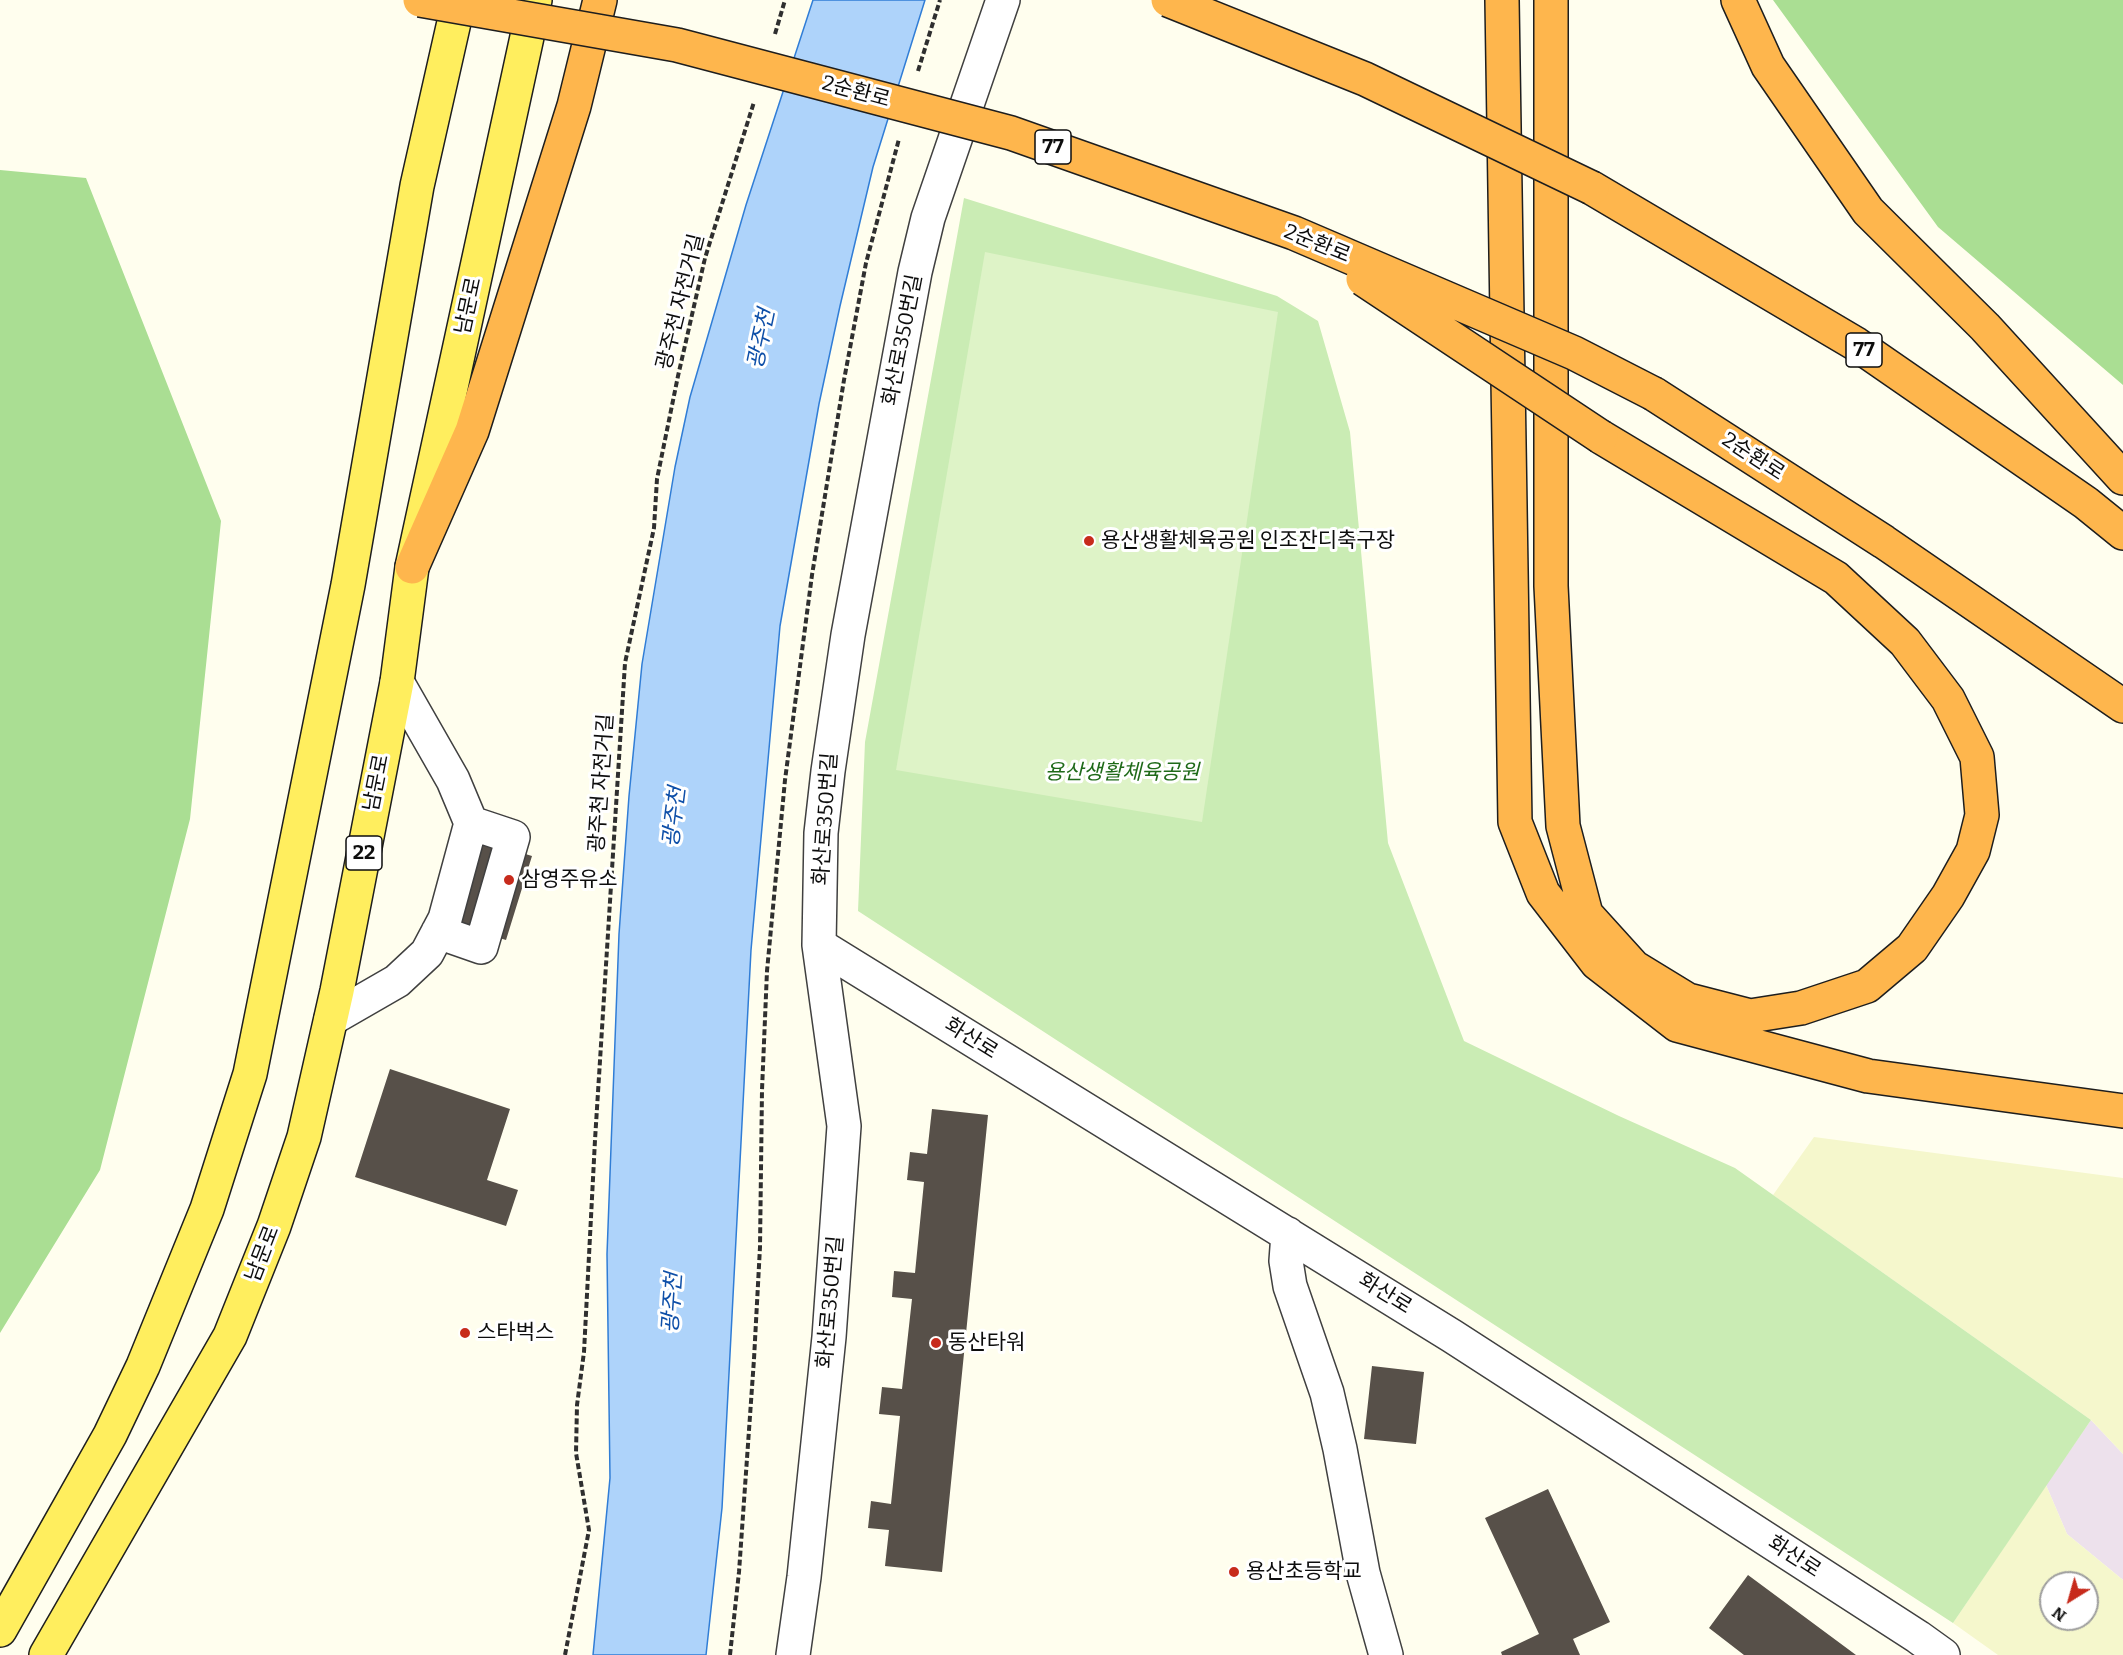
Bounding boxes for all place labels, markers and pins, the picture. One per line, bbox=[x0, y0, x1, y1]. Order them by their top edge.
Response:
place label: 용산생활체육공원 인조잔디축구장 bbox=[1101, 528, 1395, 554]
marker: 용산생활체육공원 인조잔디축구장 bbox=[1082, 534, 1096, 548]
place label: 삼영주유소 bbox=[521, 867, 618, 893]
marker: 삼영주유소 bbox=[502, 873, 516, 887]
place label: 스타벅스 bbox=[477, 1320, 554, 1346]
marker: 스타벅스 bbox=[458, 1326, 472, 1340]
place label: 동산타워 bbox=[948, 1330, 1025, 1356]
marker: 동산타워 bbox=[929, 1336, 943, 1350]
place label: 용산초등학교 bbox=[1246, 1559, 1362, 1585]
marker: 용산초등학교 bbox=[1227, 1565, 1241, 1579]

